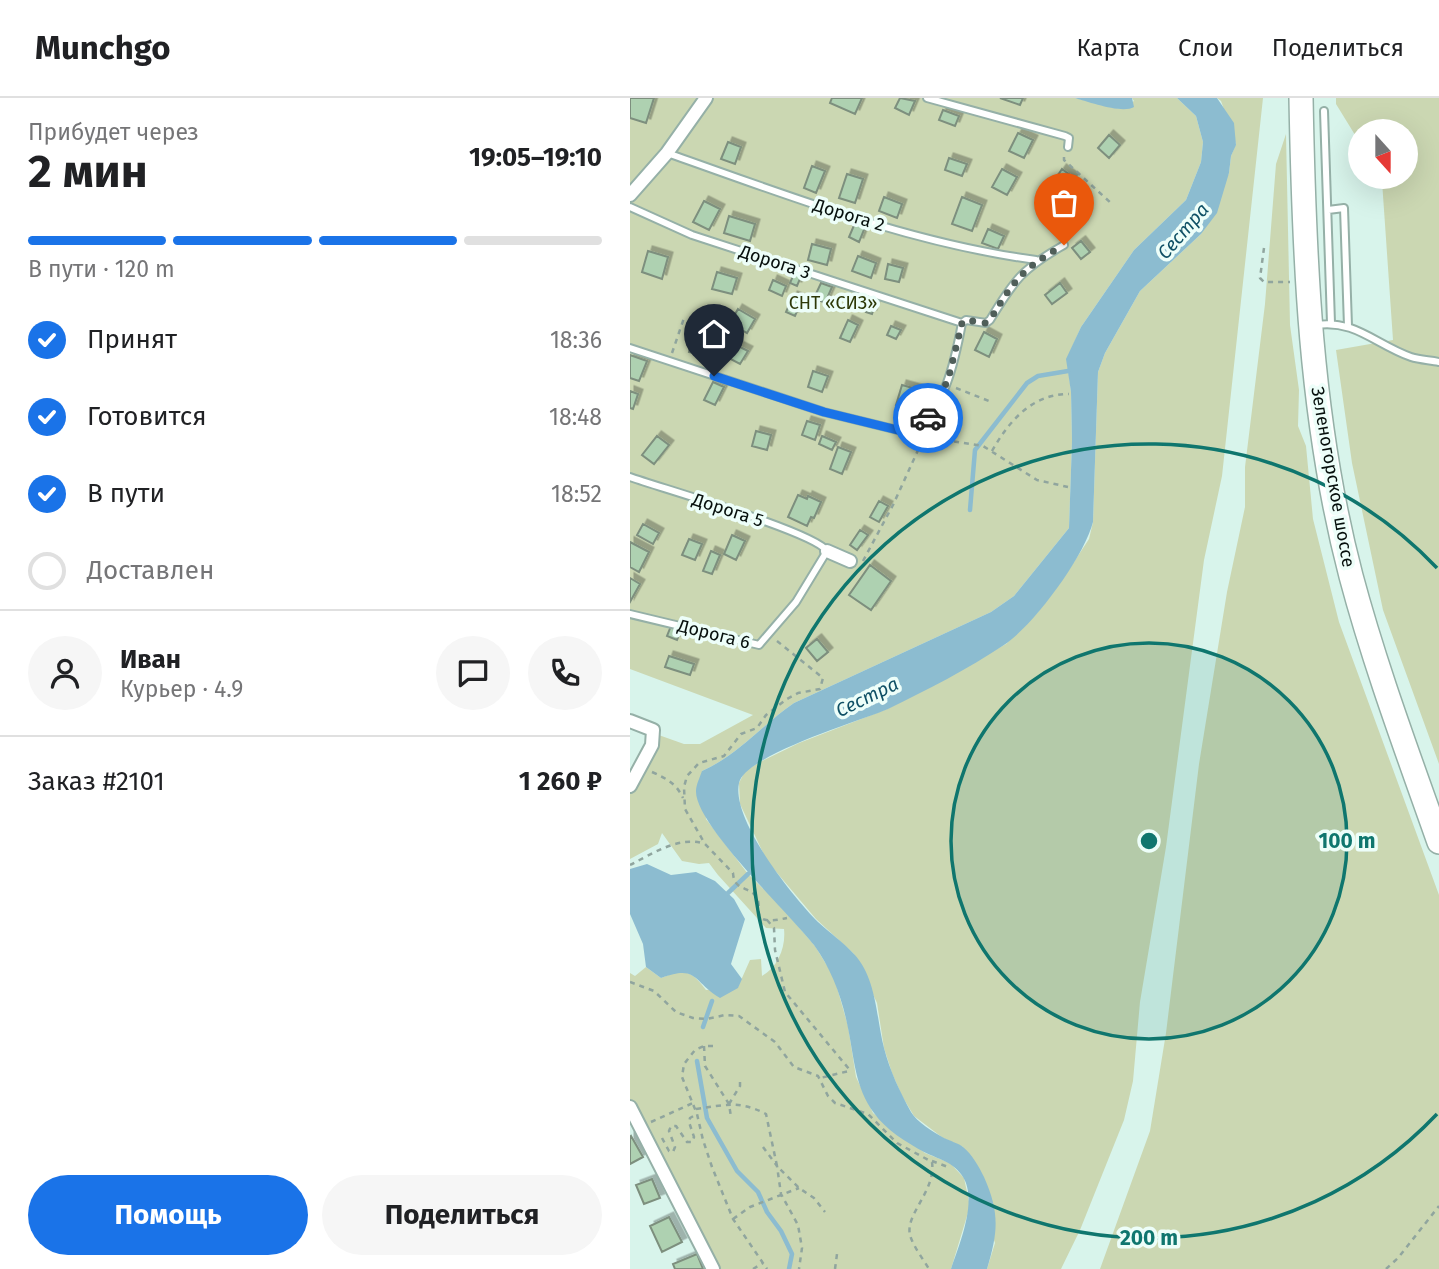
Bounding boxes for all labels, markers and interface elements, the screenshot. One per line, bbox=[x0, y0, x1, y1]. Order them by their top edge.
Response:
text: Munchgo bbox=[35, 28, 170, 68]
text: Карта bbox=[1076, 34, 1140, 62]
text: Слои bbox=[1178, 34, 1234, 62]
text: Поделиться bbox=[1272, 34, 1404, 62]
text: Прибудет через bbox=[28, 118, 199, 146]
north arrow bbox=[1348, 119, 1418, 189]
map controls bbox=[1348, 119, 1418, 189]
text: 19:05–19:10 bbox=[469, 142, 602, 173]
text: 2 мин bbox=[28, 144, 148, 199]
pin bbox=[1034, 173, 1094, 245]
icon: bag bbox=[1045, 184, 1083, 222]
street label: Дорога 2 bbox=[810, 193, 887, 236]
water label: Сестра bbox=[1152, 198, 1214, 264]
street label: Дорога 3 bbox=[736, 240, 813, 284]
text: В пути · 120 m bbox=[28, 255, 175, 283]
park label: СНТ «СИЗ» bbox=[789, 292, 877, 314]
pin bbox=[684, 304, 744, 376]
icon: home bbox=[695, 315, 733, 353]
icon: check bbox=[28, 321, 66, 359]
text: Принят bbox=[87, 324, 177, 355]
text: 18:36 bbox=[550, 326, 602, 354]
courier bbox=[893, 383, 963, 453]
street label: Зеленогорское шоссе bbox=[1306, 385, 1360, 569]
icon: check bbox=[28, 398, 66, 436]
icon: car bbox=[909, 399, 947, 437]
text: Готовится bbox=[87, 401, 207, 432]
text: 18:48 bbox=[549, 403, 602, 431]
icon: check bbox=[28, 475, 66, 513]
text: В пути bbox=[87, 478, 165, 509]
text: 18:52 bbox=[551, 480, 602, 508]
street label: Дорога 5 bbox=[689, 488, 766, 532]
text: Доставлен bbox=[87, 555, 214, 586]
street label: Дорога 6 bbox=[675, 614, 753, 654]
button: person bbox=[28, 636, 102, 710]
button: chat bbox=[436, 636, 510, 710]
button: phone bbox=[528, 636, 602, 710]
text: Иван bbox=[120, 644, 181, 675]
water label: Сестра bbox=[832, 672, 902, 722]
text: Курьер · 4.9 bbox=[120, 675, 243, 703]
text: Заказ #2101 bbox=[28, 766, 165, 797]
text: 1 260 ₽ bbox=[519, 766, 602, 797]
text: 100 m bbox=[1318, 828, 1376, 854]
centre of rings bbox=[1137, 829, 1161, 853]
button: Помощь bbox=[28, 1175, 308, 1255]
button: Поделиться bbox=[322, 1175, 602, 1255]
text: 200 m bbox=[1120, 1225, 1178, 1251]

